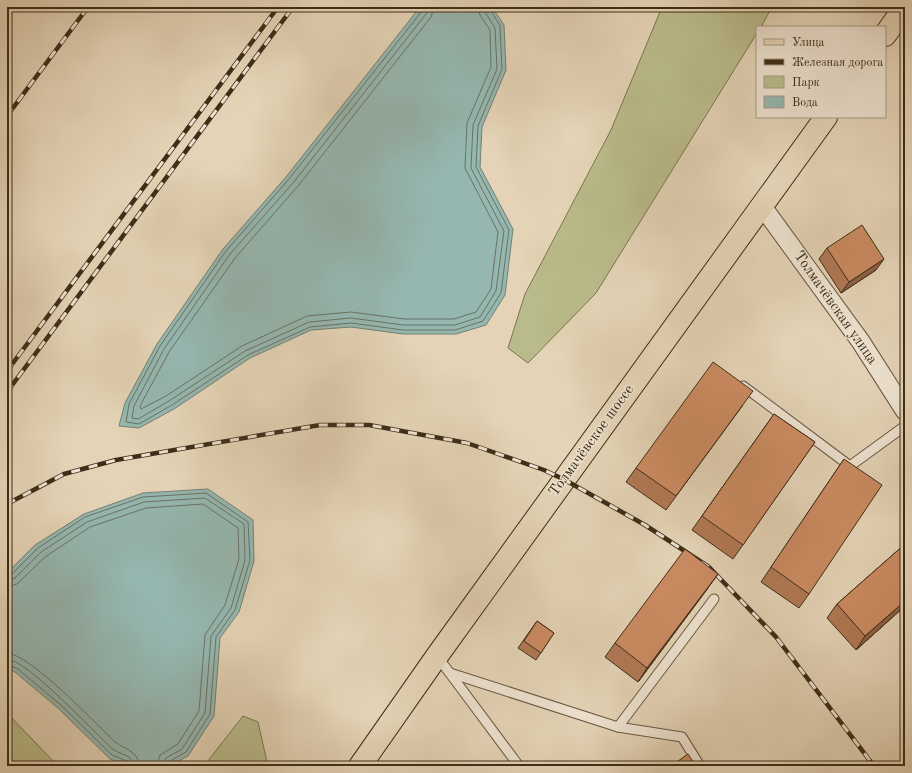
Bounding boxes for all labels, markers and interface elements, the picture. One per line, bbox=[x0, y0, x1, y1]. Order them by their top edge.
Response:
legend bbox=[756, 26, 886, 118]
text: Улица bbox=[792, 37, 825, 49]
text: Железная дорога bbox=[792, 57, 883, 69]
text: Парк bbox=[792, 77, 820, 89]
text: Вода bbox=[792, 97, 818, 109]
street label: Толмачёвская улица bbox=[790, 249, 880, 368]
street label: Толмачёвское шоссе bbox=[547, 382, 637, 500]

